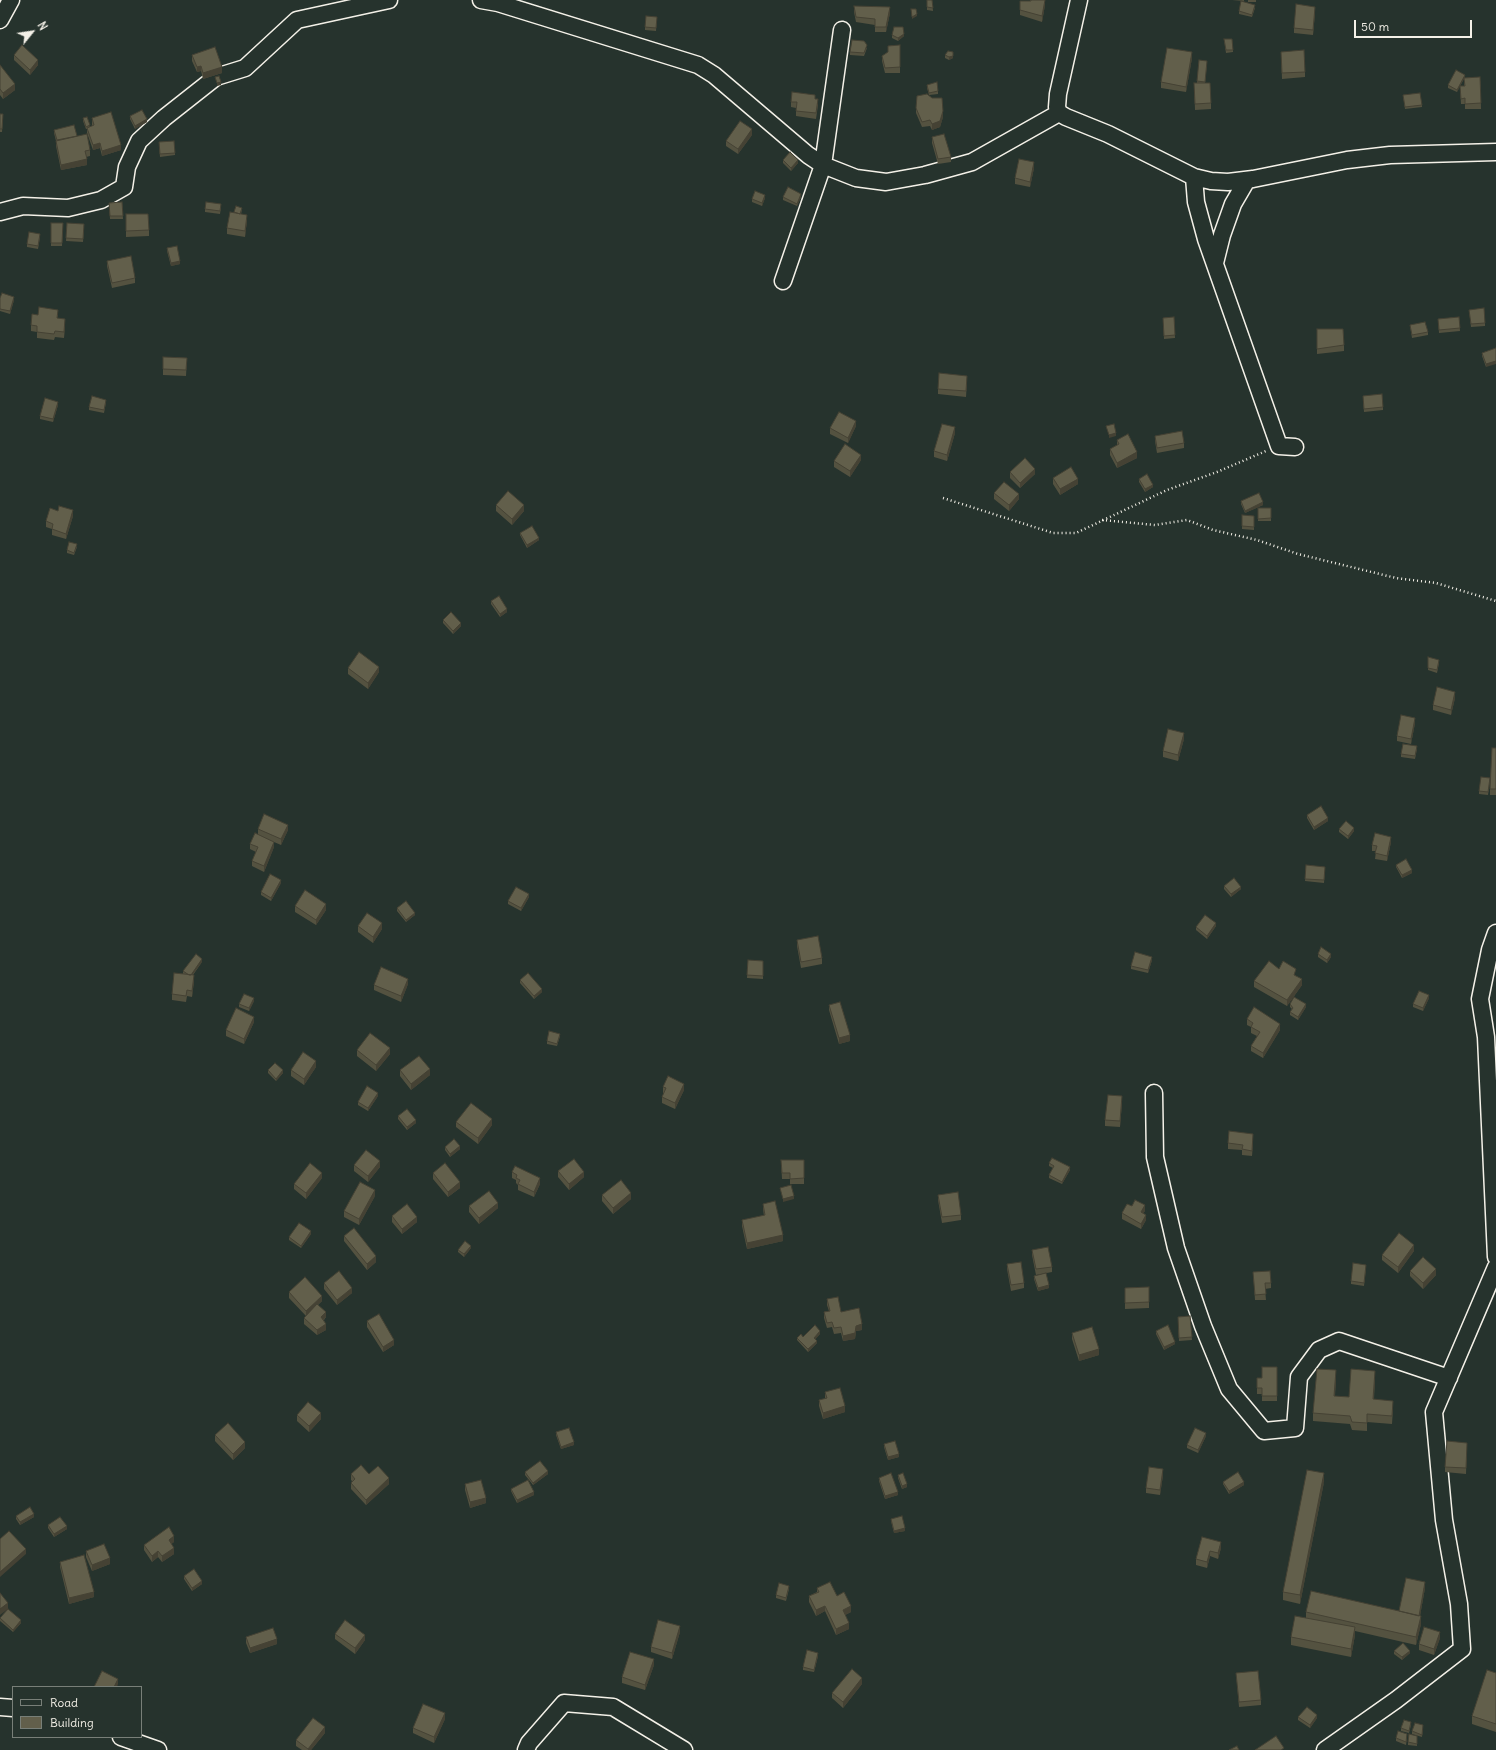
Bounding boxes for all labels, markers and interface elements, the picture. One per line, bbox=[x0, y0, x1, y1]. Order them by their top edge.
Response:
north arrow bbox=[12, 12, 52, 52]
scale bar bbox=[1356, 12, 1474, 38]
text: N bbox=[34, 19, 50, 33]
text: 50 m bbox=[1361, 19, 1389, 34]
legend bbox=[12, 1686, 142, 1738]
text: Road bbox=[50, 1695, 78, 1710]
text: Building bbox=[50, 1715, 94, 1730]

